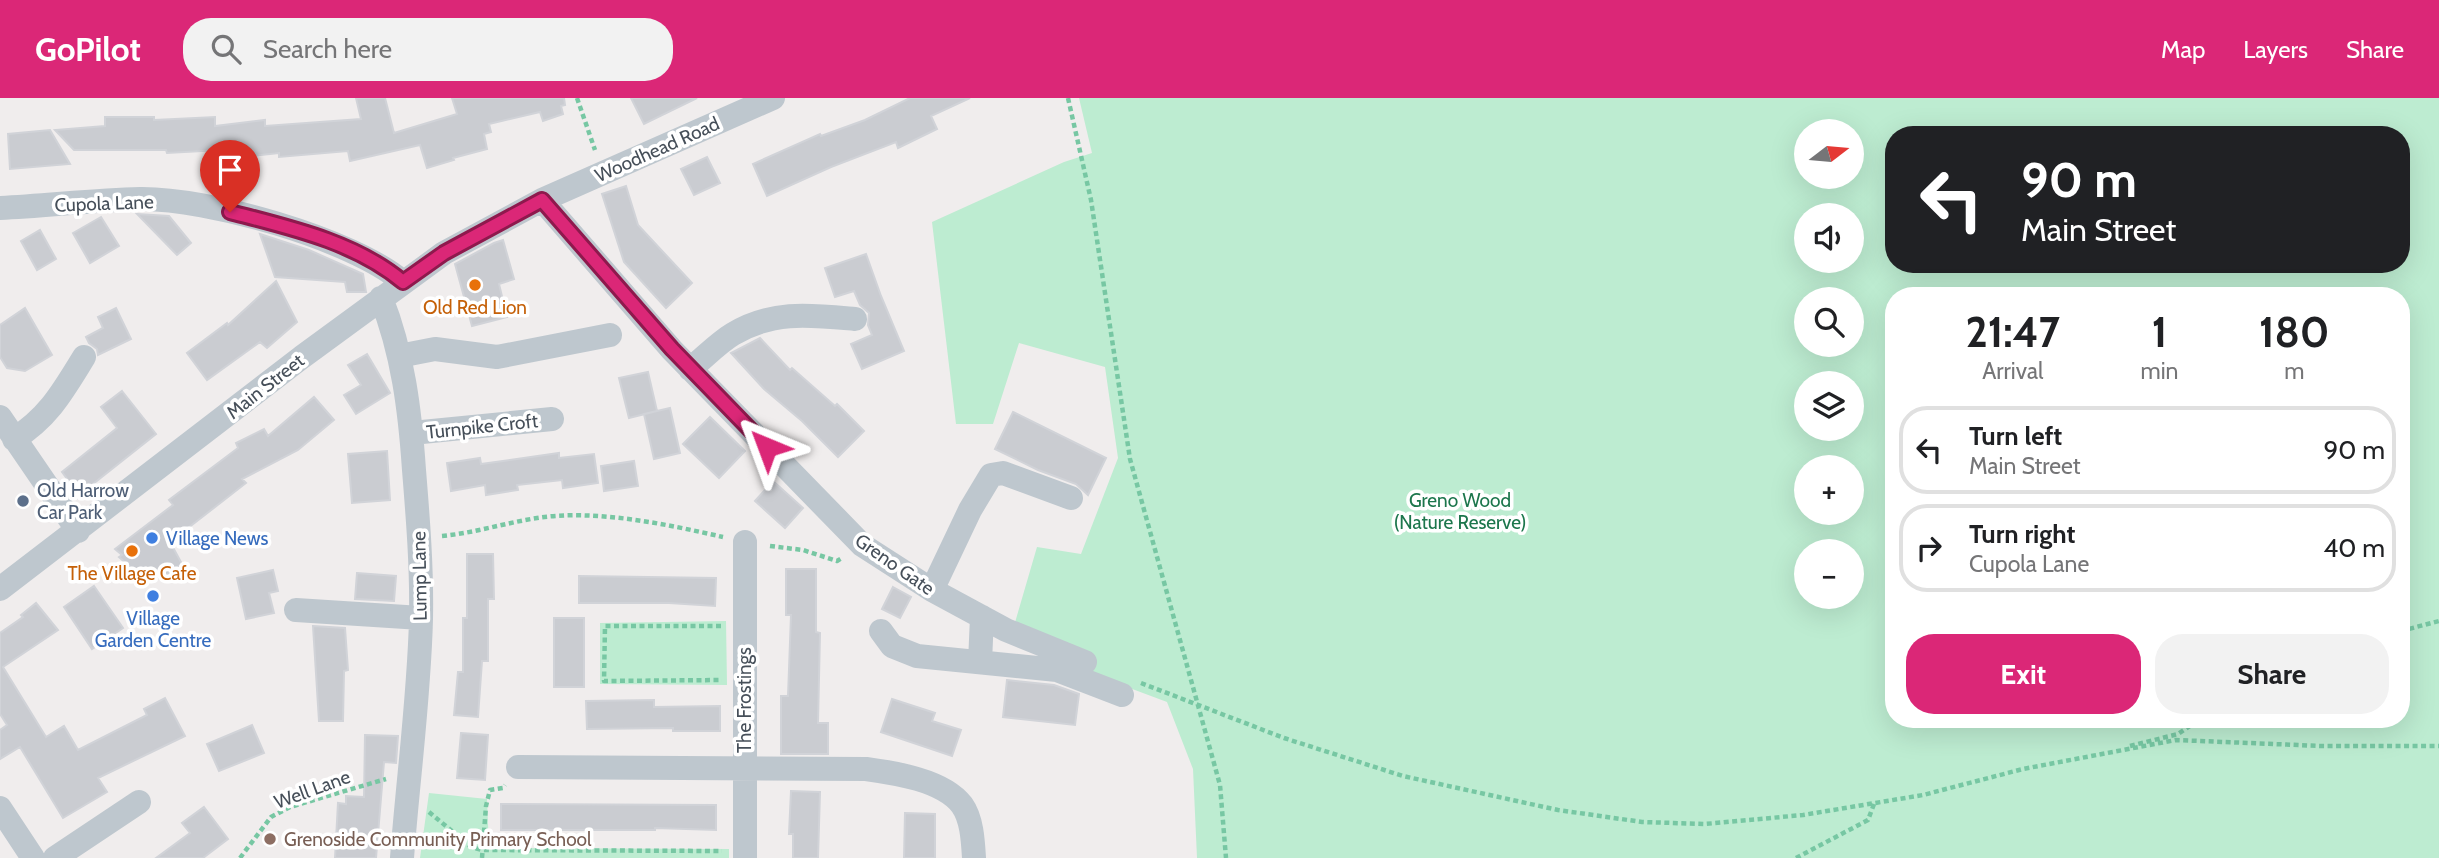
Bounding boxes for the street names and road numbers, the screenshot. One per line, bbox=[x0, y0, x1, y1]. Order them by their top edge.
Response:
street label: Woodhead Road bbox=[591, 112, 723, 187]
street label: Cupola Lane bbox=[54, 190, 154, 217]
street label: Main Street bbox=[222, 349, 309, 424]
street label: Turnpike Croft bbox=[425, 409, 540, 444]
street label: Greno Gate bbox=[851, 529, 939, 600]
street label: Lump Lane bbox=[407, 531, 432, 621]
street label: The Frostings bbox=[733, 647, 756, 753]
street label: Well Lane bbox=[271, 765, 354, 814]

